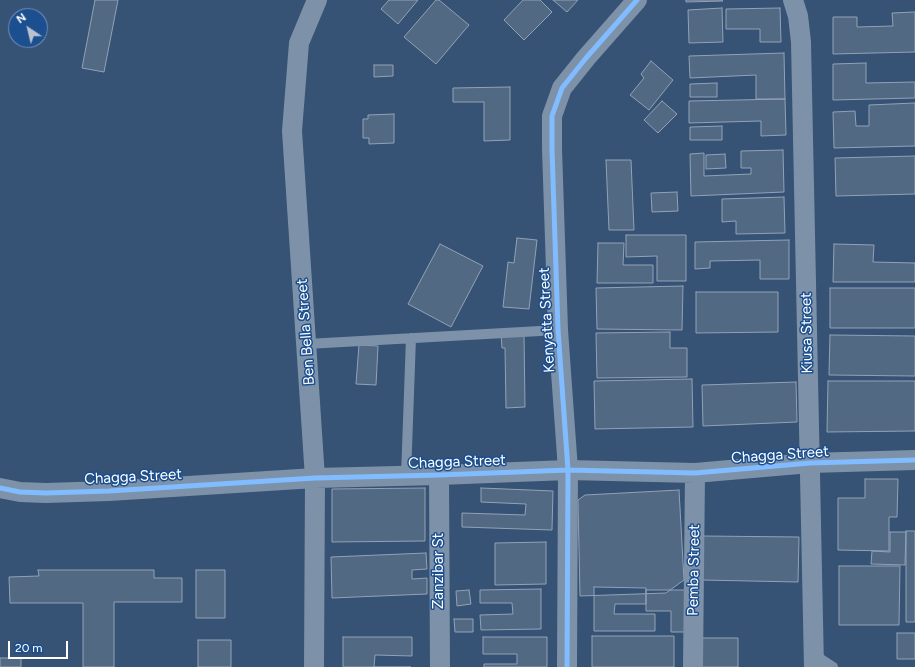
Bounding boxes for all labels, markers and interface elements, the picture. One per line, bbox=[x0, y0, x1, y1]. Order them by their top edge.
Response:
north arrow bbox=[8, 8, 48, 48]
text: N bbox=[14, 11, 29, 26]
street label: Kenyatta Street bbox=[535, 267, 559, 373]
street label: Ben Bella Street bbox=[293, 278, 319, 386]
street label: Kiusa Street bbox=[797, 292, 817, 374]
street label: Chagga Street bbox=[731, 443, 829, 467]
street label: Chagga Street bbox=[408, 451, 506, 473]
street label: Chagga Street bbox=[84, 465, 182, 489]
street label: Pemba Street bbox=[684, 524, 704, 616]
street label: Zanzibar St bbox=[430, 533, 448, 609]
scale bar bbox=[10, 633, 70, 659]
text: 20 m bbox=[15, 641, 43, 655]

